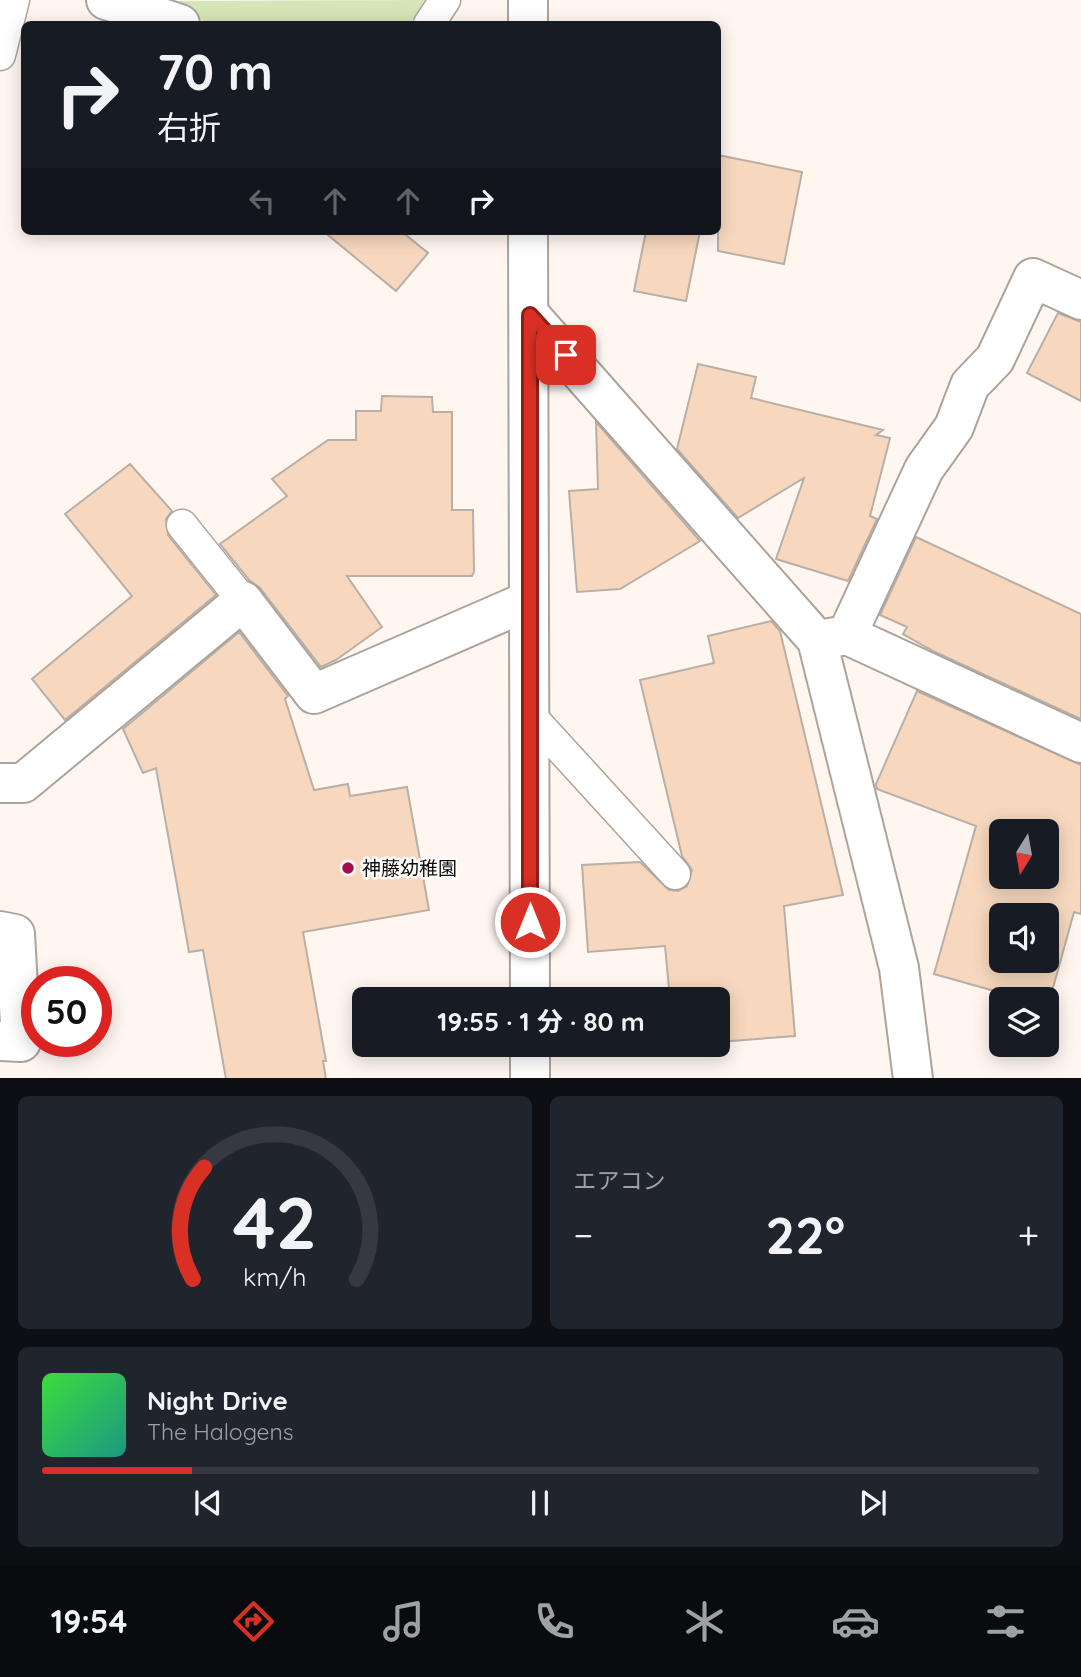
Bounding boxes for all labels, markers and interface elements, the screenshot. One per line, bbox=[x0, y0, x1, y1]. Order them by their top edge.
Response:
text: 70 m bbox=[157, 41, 273, 102]
icon: right bbox=[42, 49, 133, 140]
text: 右折 bbox=[157, 107, 221, 147]
icon: left bbox=[243, 182, 281, 220]
icon: ahead bbox=[316, 182, 354, 220]
icon: ahead bbox=[389, 182, 427, 220]
icon: right bbox=[462, 182, 500, 220]
pin bbox=[536, 325, 596, 385]
icon: arrive bbox=[547, 336, 585, 374]
north arrow bbox=[989, 819, 1059, 889]
map controls bbox=[989, 819, 1059, 1057]
place label: 神藤幼稚園 bbox=[362, 856, 457, 880]
marker: 神藤幼稚園 bbox=[340, 860, 356, 876]
position arrow bbox=[493, 885, 567, 959]
button: sound bbox=[989, 903, 1059, 973]
speed limit sign: 50 bbox=[21, 966, 112, 1057]
button: layers bbox=[989, 987, 1059, 1057]
text: 19:55 · 1 分 · 80 m bbox=[437, 1005, 645, 1038]
text: エアコン bbox=[574, 1166, 666, 1195]
text: 42 bbox=[233, 1176, 317, 1267]
text: 22° bbox=[766, 1202, 845, 1267]
text: − bbox=[574, 1211, 593, 1259]
text: + bbox=[1018, 1211, 1039, 1259]
text: km/h bbox=[243, 1260, 306, 1291]
text: Night Drive bbox=[147, 1384, 288, 1417]
text: The Halogens bbox=[147, 1417, 294, 1446]
icon: previous bbox=[189, 1484, 227, 1522]
icon: pause bbox=[521, 1484, 559, 1522]
icon: next bbox=[854, 1484, 892, 1522]
icon: directions bbox=[229, 1597, 278, 1646]
icon: music bbox=[379, 1597, 428, 1646]
icon: phone bbox=[530, 1597, 579, 1646]
icon: climate bbox=[680, 1597, 729, 1646]
icon: car bbox=[831, 1597, 880, 1646]
icon: filters bbox=[981, 1597, 1030, 1646]
text: 19:54 bbox=[51, 1601, 127, 1641]

